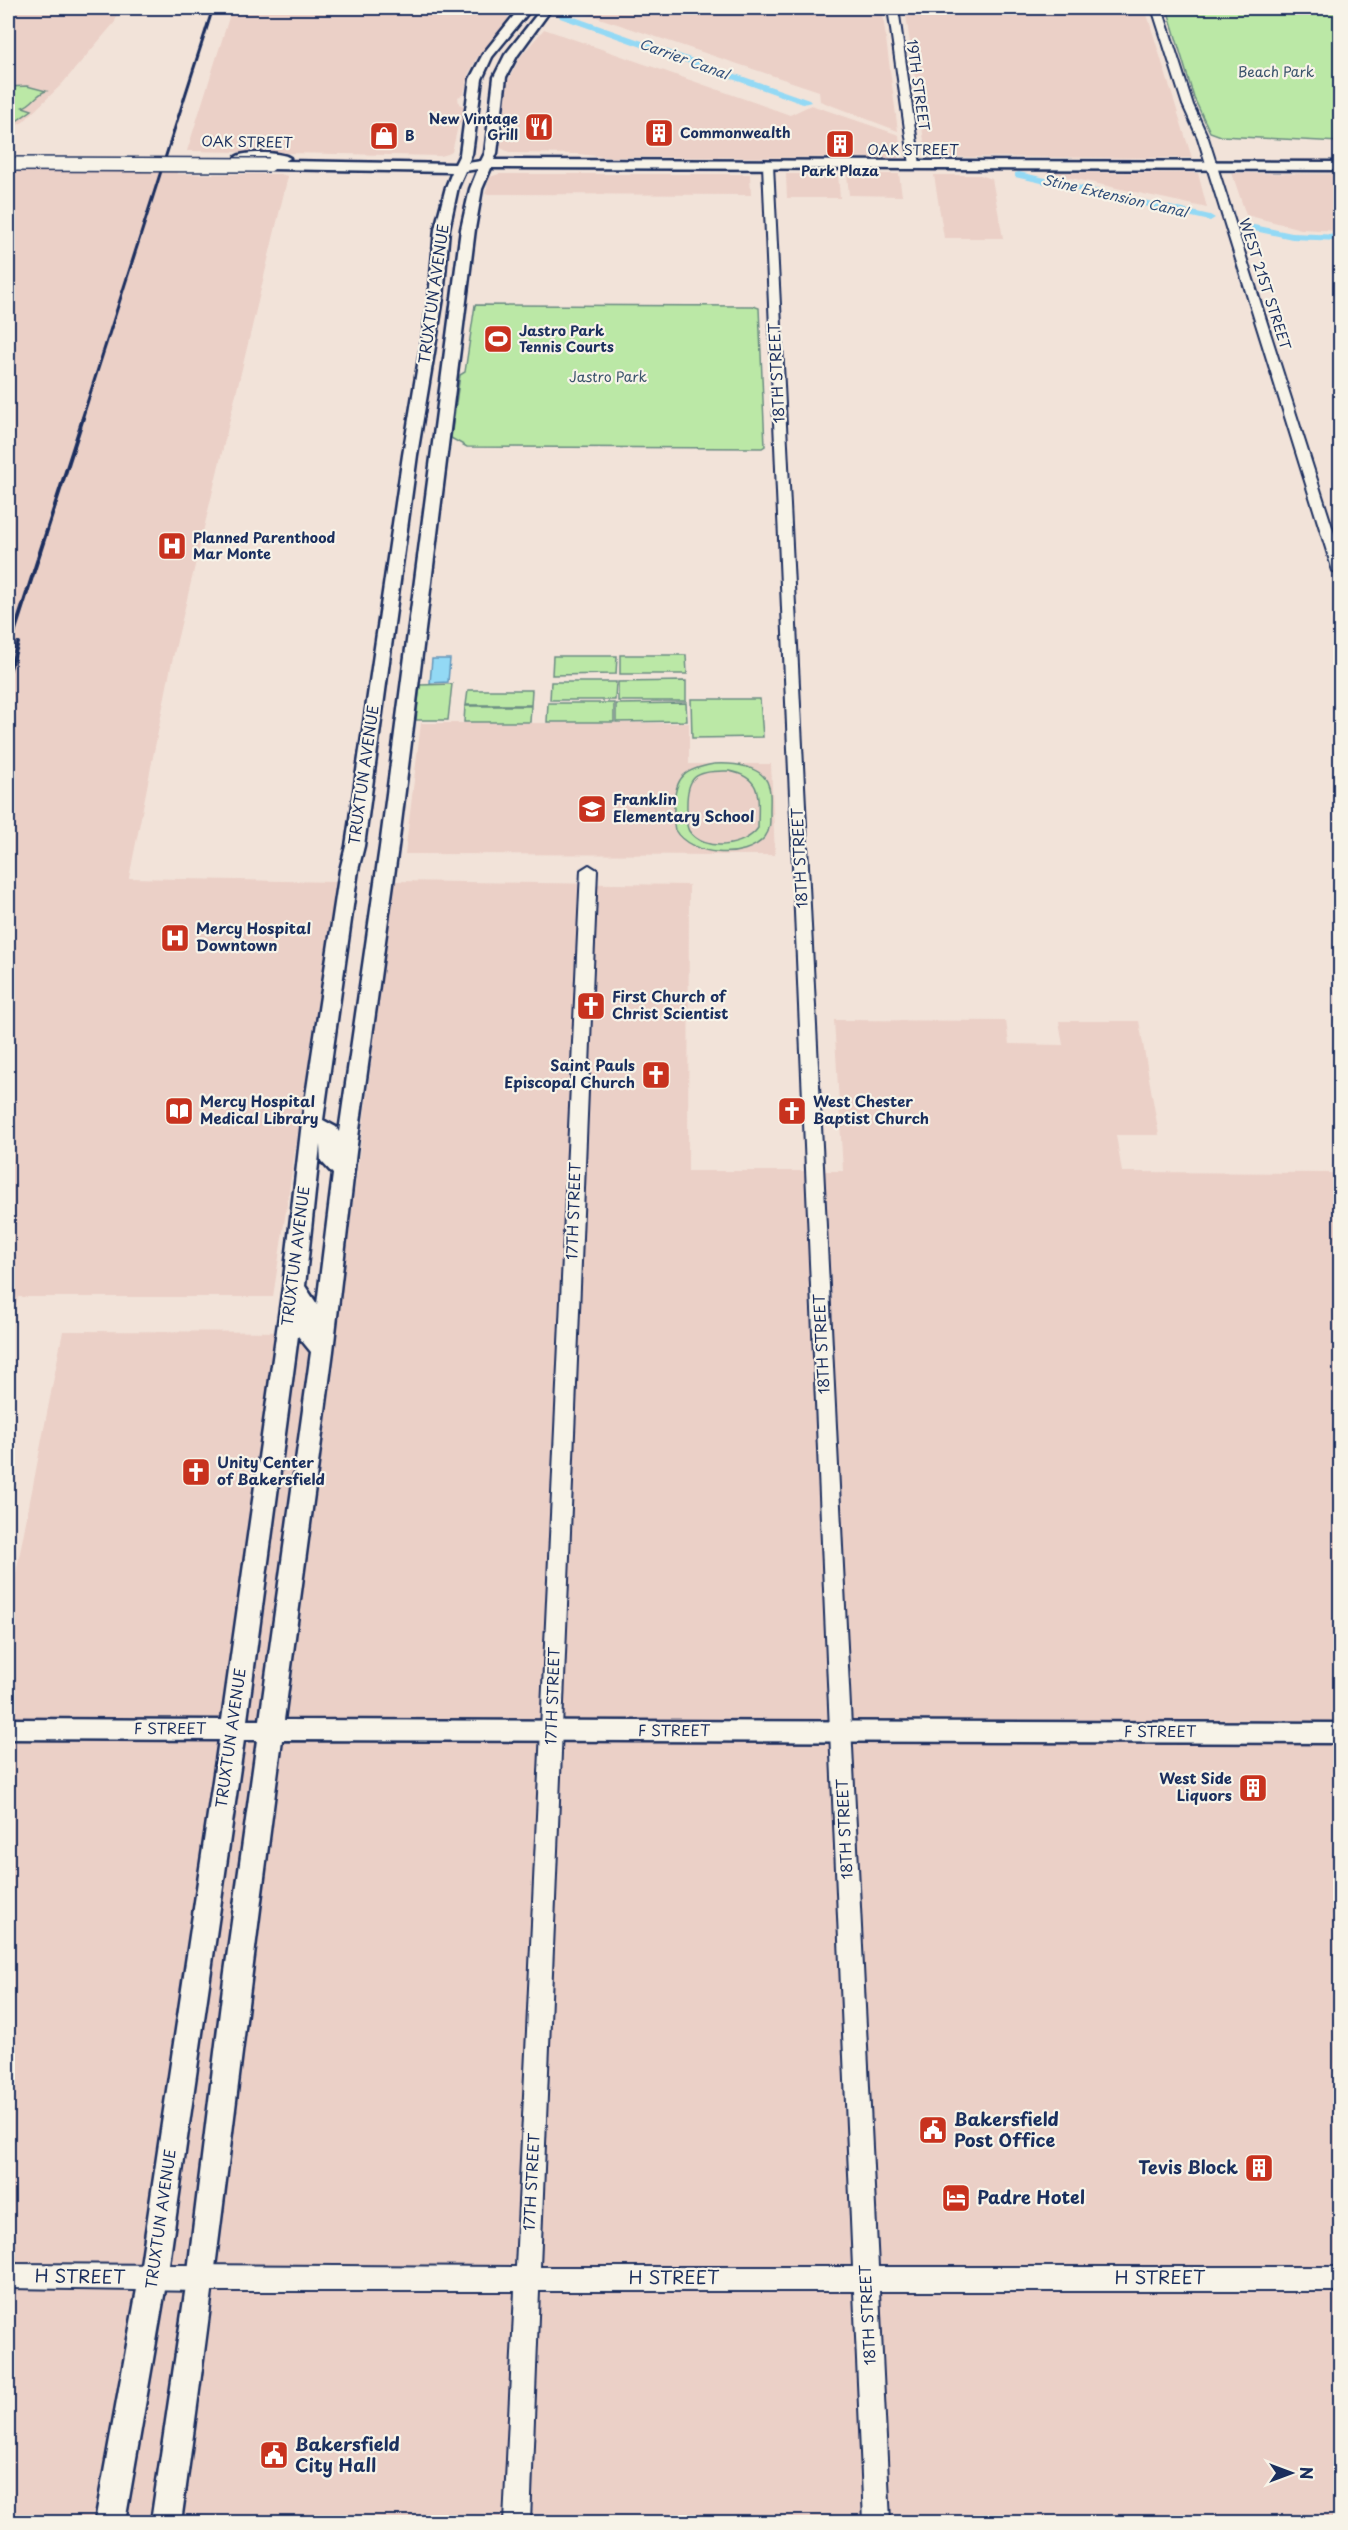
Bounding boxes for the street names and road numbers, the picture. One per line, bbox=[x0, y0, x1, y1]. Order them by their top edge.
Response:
street label: 19TH STREET bbox=[902, 38, 935, 132]
street label: OAK STREET bbox=[201, 130, 293, 153]
street label: OAK STREET bbox=[867, 139, 959, 160]
street label: WEST 21ST STREET bbox=[1234, 215, 1297, 353]
street label: TRUXTUN AVENUE bbox=[411, 222, 454, 365]
street label: 18TH STREET bbox=[761, 321, 790, 424]
street label: TRUXTUN AVENUE bbox=[341, 703, 384, 846]
street label: 18TH STREET bbox=[784, 806, 813, 909]
street label: 17TH STREET bbox=[559, 1161, 586, 1260]
street label: TRUXTUN AVENUE bbox=[275, 1184, 315, 1327]
street label: 18TH STREET bbox=[806, 1292, 835, 1395]
street label: 17TH STREET bbox=[538, 1646, 565, 1745]
street label: TRUXTUN AVENUE bbox=[208, 1666, 251, 1809]
street label: F STREET bbox=[134, 1716, 207, 1739]
street label: F STREET bbox=[638, 1718, 711, 1741]
street label: F STREET bbox=[1124, 1719, 1197, 1742]
street label: 18TH STREET bbox=[829, 1777, 858, 1880]
street label: 17TH STREET bbox=[516, 2132, 545, 2231]
street label: TRUXTUN AVENUE bbox=[138, 2147, 181, 2290]
street label: H STREET bbox=[34, 2261, 126, 2290]
street label: H STREET bbox=[629, 2263, 720, 2290]
street label: 18TH STREET bbox=[852, 2263, 881, 2366]
street label: H STREET bbox=[1115, 2263, 1206, 2290]

